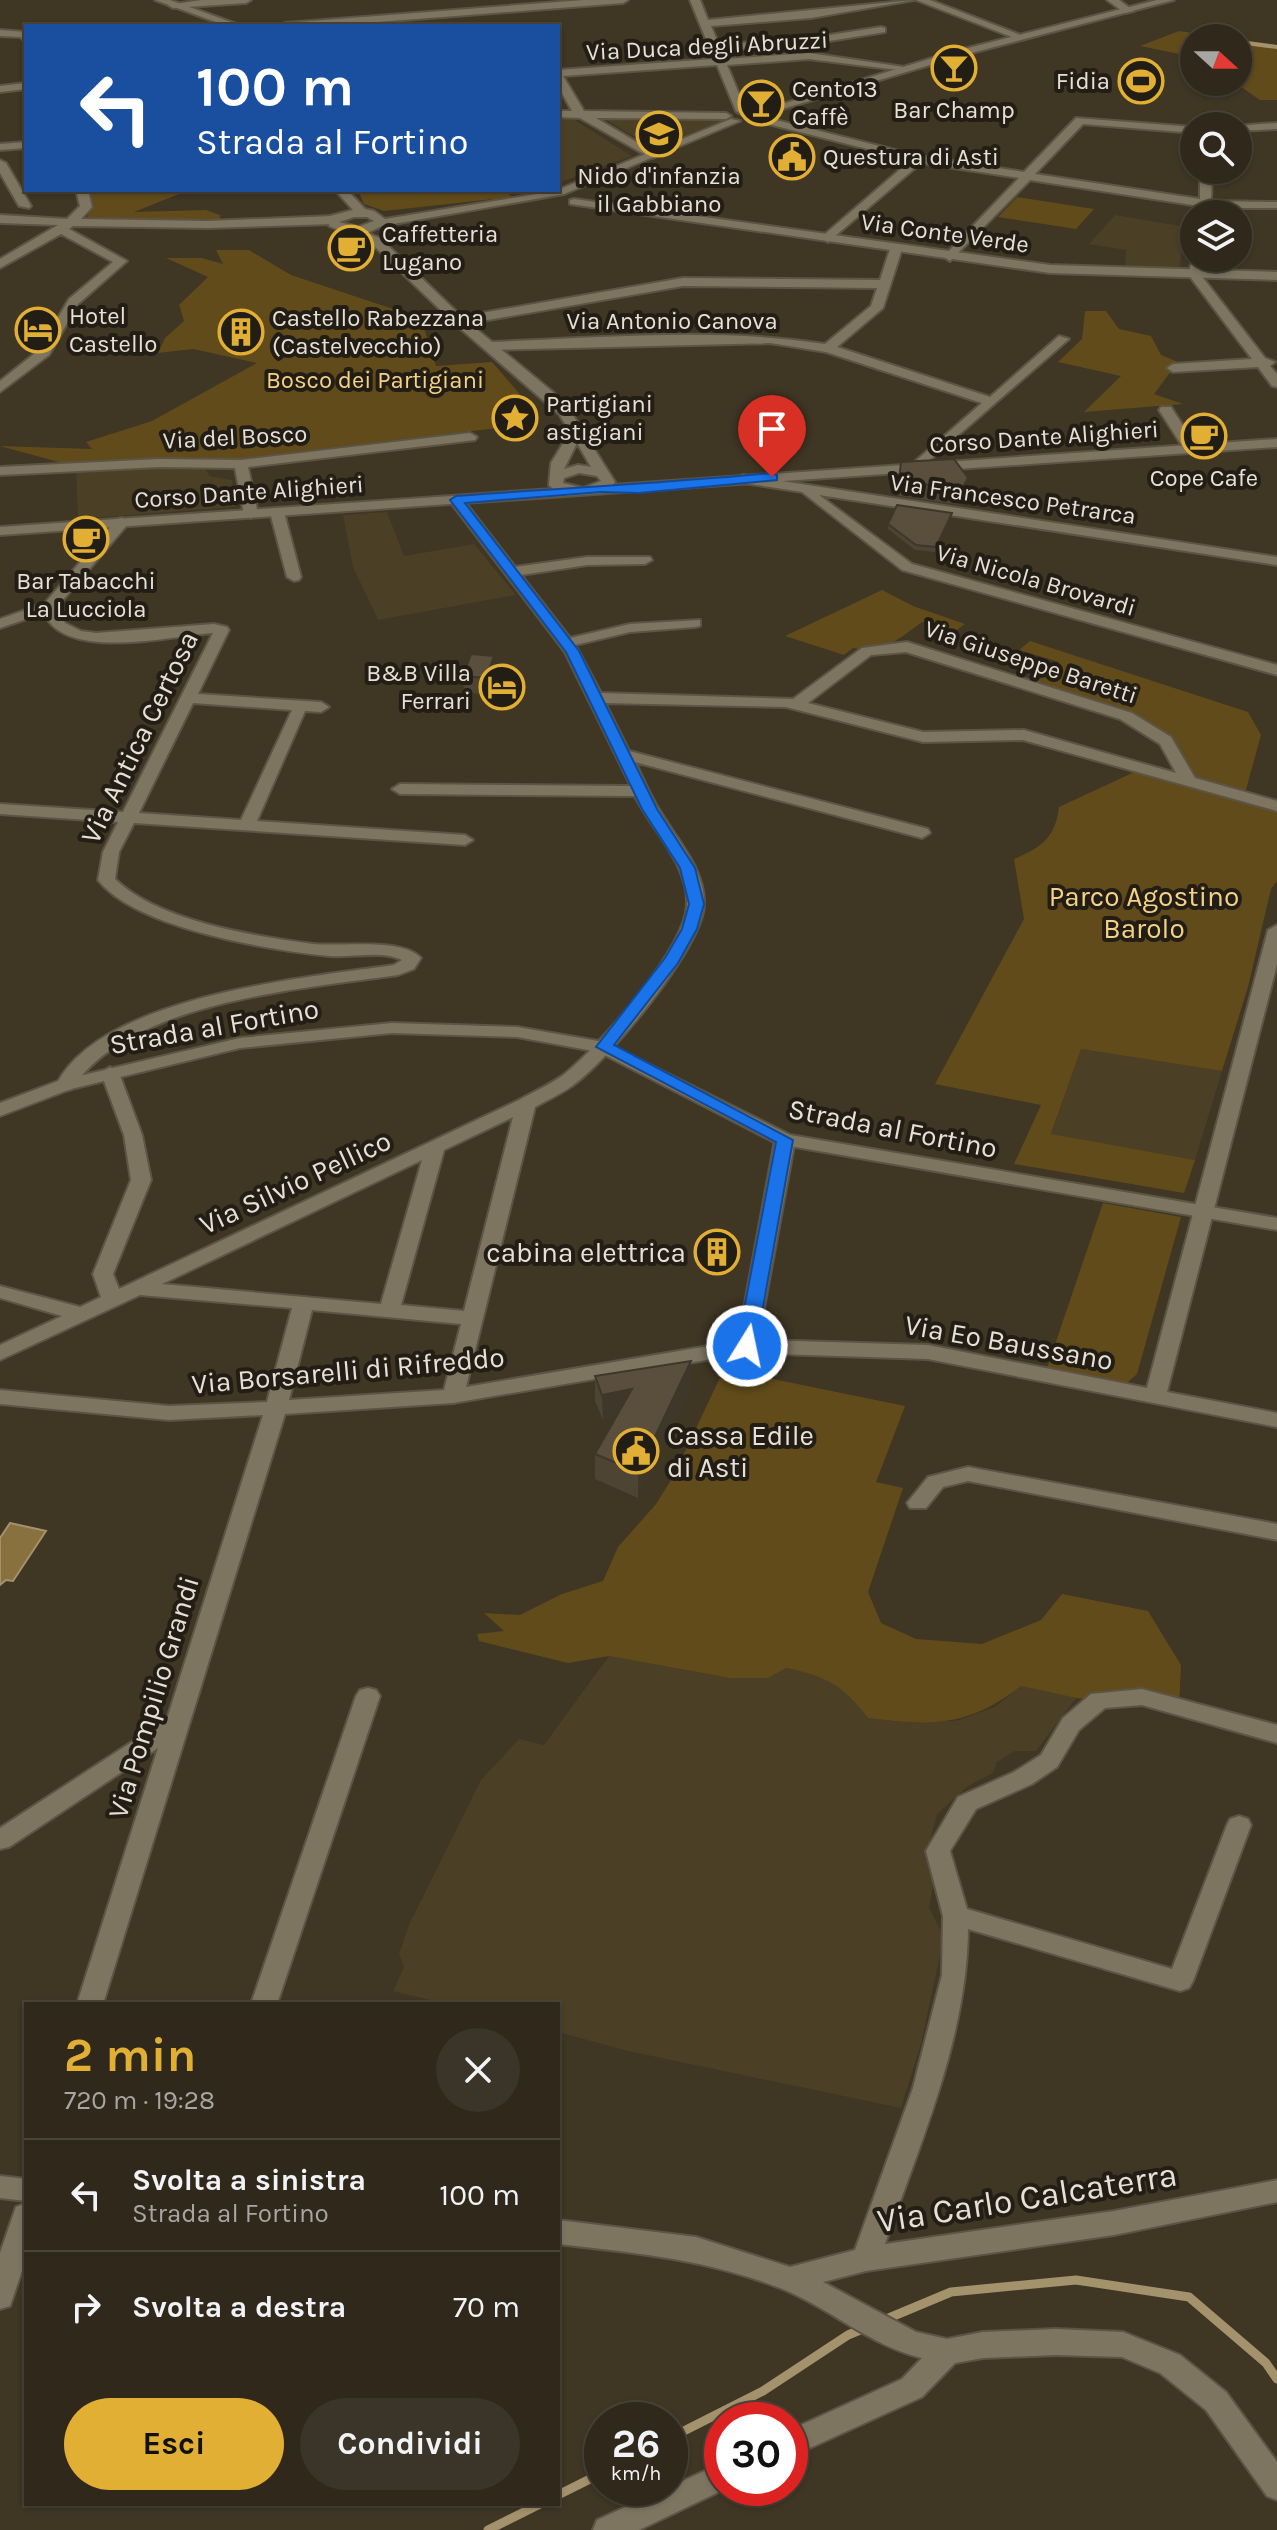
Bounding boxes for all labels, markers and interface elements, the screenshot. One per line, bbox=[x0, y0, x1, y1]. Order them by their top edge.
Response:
north arrow bbox=[1180, 24, 1252, 96]
map controls bbox=[1180, 24, 1252, 272]
street label: Via Duca degli Abruzzi bbox=[585, 26, 829, 66]
bar icon: Bar Champ bbox=[930, 44, 978, 92]
text: 100 m bbox=[196, 54, 354, 119]
icon: left bbox=[64, 56, 168, 160]
sports icon: Fidia bbox=[1117, 57, 1165, 105]
place label: Fidia bbox=[1056, 67, 1110, 95]
place label: Cento13 Caffè bbox=[792, 75, 878, 131]
bar icon: Cento13 Caffè bbox=[737, 79, 785, 127]
place label: Bar Champ bbox=[893, 96, 1015, 124]
school or university icon: Nido d'infanzia il Gabbiano bbox=[635, 110, 683, 158]
button: search bbox=[1180, 112, 1252, 184]
text: Strada al Fortino bbox=[196, 121, 468, 163]
public building icon: Questura di Asti bbox=[768, 133, 816, 181]
place label: Questura di Asti bbox=[823, 143, 999, 171]
place label: Nido d'infanzia il Gabbiano bbox=[577, 162, 741, 218]
button: layers bbox=[1180, 200, 1252, 272]
street label: Via Conte Verde bbox=[859, 207, 1031, 259]
place label: Caffetteria Lugano bbox=[382, 220, 498, 276]
cafe icon: Caffetteria Lugano bbox=[327, 224, 375, 272]
place label: Hotel Castello bbox=[69, 302, 157, 358]
place label: Castello Rabezzana (Castelvecchio) bbox=[272, 304, 484, 360]
hotel icon: Hotel Castello bbox=[14, 306, 62, 354]
street label: Via Antonio Canova bbox=[566, 307, 778, 335]
building icon: Castello Rabezzana (Castelvecchio) bbox=[217, 308, 265, 356]
park label: Bosco dei Partigiani bbox=[266, 366, 484, 394]
place label: Partigiani astigiani bbox=[546, 390, 653, 446]
place icon: Partigiani astigiani bbox=[491, 394, 539, 442]
pin bbox=[738, 395, 806, 477]
icon: arrive bbox=[750, 407, 794, 451]
cafe icon: Cope Cafe bbox=[1180, 412, 1228, 460]
street label: Corso Dante Alighieri bbox=[929, 415, 1159, 459]
street label: Via del Bosco bbox=[162, 419, 308, 455]
place label: Cope Cafe bbox=[1150, 464, 1258, 492]
street label: Via Francesco Petrarca bbox=[888, 468, 1138, 530]
street label: Corso Dante Alighieri bbox=[134, 470, 364, 514]
cafe icon: Bar Tabacchi La Lucciola bbox=[62, 515, 110, 563]
street label: Via Nicola Brovardi bbox=[933, 538, 1139, 622]
place label: Bar Tabacchi La Lucciola bbox=[16, 567, 156, 623]
street label: Via Giuseppe Baretti bbox=[921, 614, 1141, 710]
street label: Via Antica Certosa bbox=[74, 626, 205, 849]
place label: B&B Villa Ferrari bbox=[366, 659, 471, 715]
hotel icon: B&B Villa Ferrari bbox=[478, 663, 526, 711]
park label: Parco Agostino Barolo bbox=[1049, 880, 1239, 945]
street label: Strada al Fortino bbox=[107, 992, 321, 1061]
street label: Strada al Fortino bbox=[786, 1092, 1000, 1165]
street label: Via Silvio Pellico bbox=[194, 1124, 396, 1241]
building icon: cabina elettrica bbox=[693, 1228, 741, 1276]
place label: cabina elettrica bbox=[486, 1236, 686, 1269]
position arrow bbox=[705, 1304, 789, 1388]
street label: Via Eo Baussano bbox=[902, 1308, 1116, 1377]
street label: Via Borsarelli di Rifreddo bbox=[190, 1340, 506, 1401]
place label: Cassa Edile di Asti bbox=[667, 1419, 814, 1484]
public building icon: Cassa Edile di Asti bbox=[612, 1427, 660, 1475]
street label: Via Pompilio Grandi bbox=[101, 1572, 206, 1822]
text: 2 min bbox=[64, 2027, 196, 2083]
button: close bbox=[436, 2028, 520, 2112]
text: 720 m · 19:28 bbox=[64, 2085, 215, 2116]
street label: Via Carlo Calcaterra bbox=[874, 2155, 1180, 2241]
text: Svolta a sinistra bbox=[132, 2162, 366, 2198]
icon: left bbox=[64, 2173, 108, 2217]
text: 100 m bbox=[439, 2177, 520, 2213]
text: Strada al Fortino bbox=[132, 2198, 329, 2229]
icon: right bbox=[64, 2285, 108, 2329]
text: Svolta a destra bbox=[132, 2289, 346, 2325]
text: 70 m bbox=[453, 2289, 520, 2325]
button: Esci bbox=[64, 2398, 284, 2490]
button: Condividi bbox=[300, 2398, 520, 2490]
speed limit sign: 30 bbox=[704, 2402, 808, 2506]
text: 26 bbox=[612, 2420, 660, 2467]
text: km/h bbox=[611, 2462, 661, 2485]

